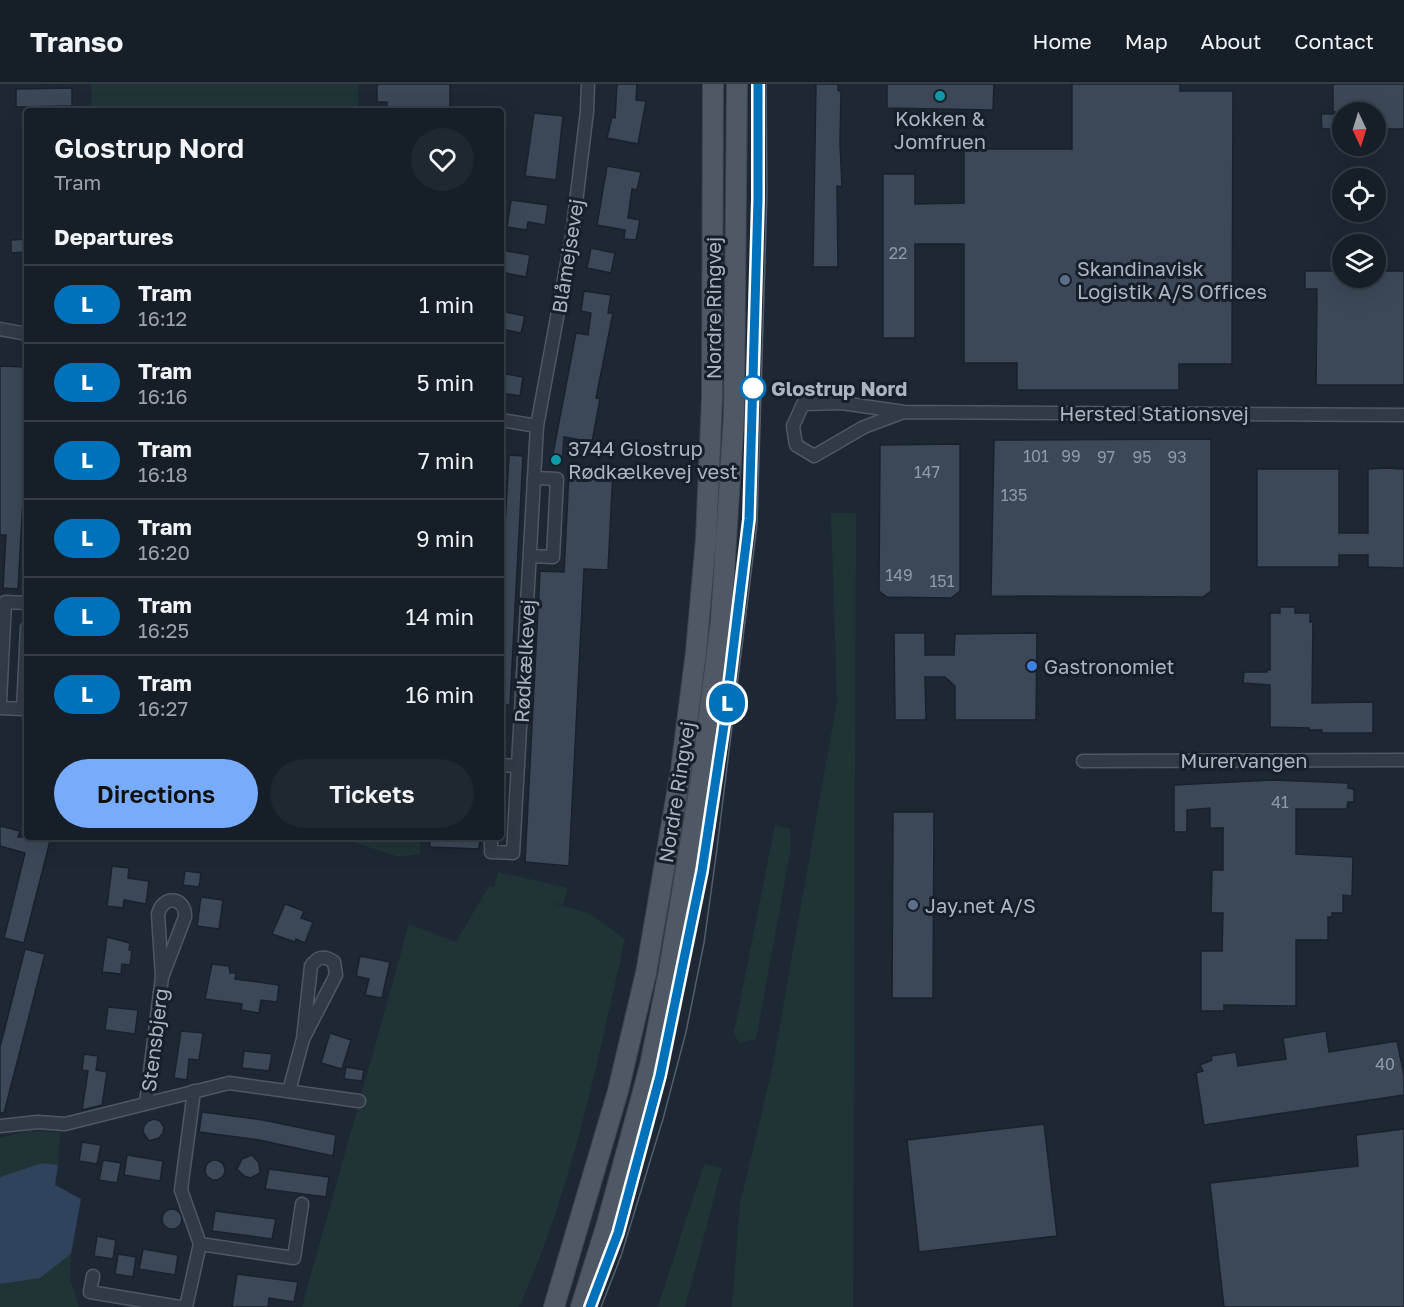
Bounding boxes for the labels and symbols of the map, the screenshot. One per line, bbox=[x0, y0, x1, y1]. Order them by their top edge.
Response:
marker: Kokken & Jomfruen bbox=[933, 89, 947, 103]
north arrow bbox=[1332, 102, 1386, 156]
place label: Kokken & Jomfruen bbox=[894, 106, 986, 153]
street label: Blåmejsevej bbox=[546, 197, 588, 315]
street label: Nordre Ringvej bbox=[701, 237, 725, 379]
house number: 22 bbox=[889, 243, 907, 263]
place label: Skandinavisk Logistik A/S Offices bbox=[1077, 256, 1267, 303]
marker: Skandinavisk Logistik A/S Offices bbox=[1058, 273, 1072, 287]
marker: Glostrup Nord bbox=[740, 375, 766, 401]
place label: Glostrup Nord bbox=[771, 376, 907, 400]
street label: Hersted Stationsvej bbox=[1059, 401, 1249, 425]
place label: 3744 Glostrup Rødkælkevej vest bbox=[568, 436, 738, 483]
house number: 101 bbox=[1023, 446, 1049, 466]
house number: 99 bbox=[1061, 446, 1081, 466]
house number: 97 bbox=[1097, 447, 1115, 467]
house number: 95 bbox=[1133, 447, 1151, 467]
house number: 93 bbox=[1167, 447, 1187, 467]
marker: 3744 Glostrup Rødkælkevej vest bbox=[549, 453, 563, 467]
house number: 147 bbox=[914, 462, 940, 482]
house number: 135 bbox=[1001, 485, 1027, 505]
house number: 149 bbox=[885, 565, 913, 585]
house number: 151 bbox=[930, 571, 955, 591]
street label: Rødkælkevej bbox=[509, 599, 539, 723]
place label: Gastronomiet bbox=[1044, 654, 1175, 678]
marker: Gastronomiet bbox=[1025, 659, 1039, 673]
line badge: L bbox=[708, 684, 746, 722]
street label: Nordre Ringvej bbox=[653, 720, 699, 864]
street label: Murervangen bbox=[1180, 748, 1308, 772]
house number: 41 bbox=[1271, 792, 1289, 812]
place label: Jay.net A/S bbox=[925, 893, 1036, 917]
marker: Jay.net A/S bbox=[906, 898, 920, 912]
street label: Stensbjerg bbox=[136, 987, 172, 1093]
house number: 40 bbox=[1375, 1054, 1395, 1074]

